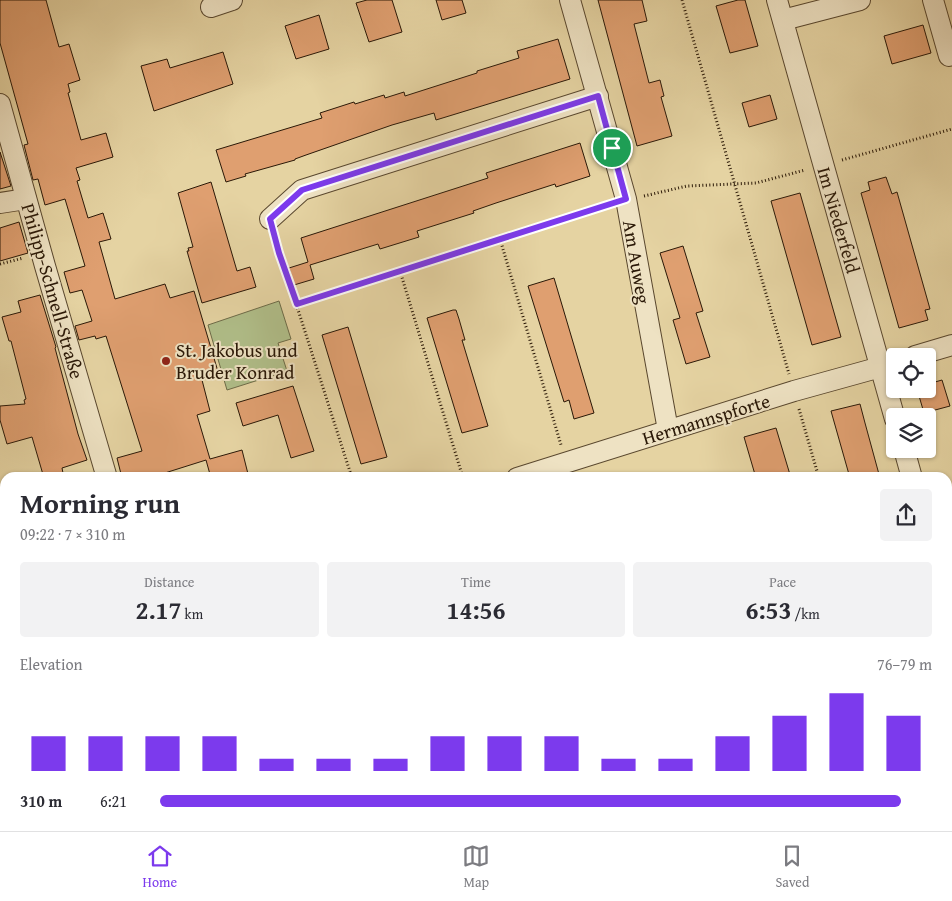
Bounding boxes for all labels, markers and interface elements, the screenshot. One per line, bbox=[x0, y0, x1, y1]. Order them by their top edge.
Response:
pin bbox=[591, 127, 633, 169]
icon: arrive bbox=[598, 134, 626, 162]
street label: Im Niederfeld bbox=[810, 163, 868, 277]
street label: Philipp-Schnell-Straße bbox=[15, 200, 91, 382]
street label: Am Auweg bbox=[616, 218, 658, 307]
place label: St. Jakobus und Bruder Konrad bbox=[176, 336, 298, 386]
map controls bbox=[886, 348, 936, 458]
button: locate bbox=[886, 348, 936, 398]
marker: St. Jakobus und Bruder Konrad bbox=[160, 355, 172, 367]
street label: Hermannspforte bbox=[639, 386, 773, 452]
button: layers bbox=[886, 408, 936, 458]
text: Morning run bbox=[20, 482, 180, 523]
button: share bbox=[880, 489, 932, 541]
text: 09:22 · 7 × 310 m bbox=[20, 522, 125, 546]
text: Distance bbox=[144, 572, 194, 592]
text: Time bbox=[461, 572, 491, 592]
text: Pace bbox=[769, 572, 796, 592]
text: 2.17 bbox=[136, 592, 181, 628]
text: 14:56 bbox=[447, 592, 505, 628]
text: 6:53 bbox=[746, 592, 792, 628]
text: km bbox=[181, 604, 203, 624]
text: /km bbox=[792, 604, 820, 624]
text: Elevation bbox=[20, 652, 83, 676]
text: 76–79 m bbox=[877, 652, 932, 676]
text: 310 m bbox=[20, 789, 62, 813]
text: 6:21 bbox=[100, 789, 127, 813]
tab: Home bbox=[143, 842, 177, 892]
tab: Map bbox=[462, 842, 490, 892]
tab: Saved bbox=[775, 842, 809, 892]

